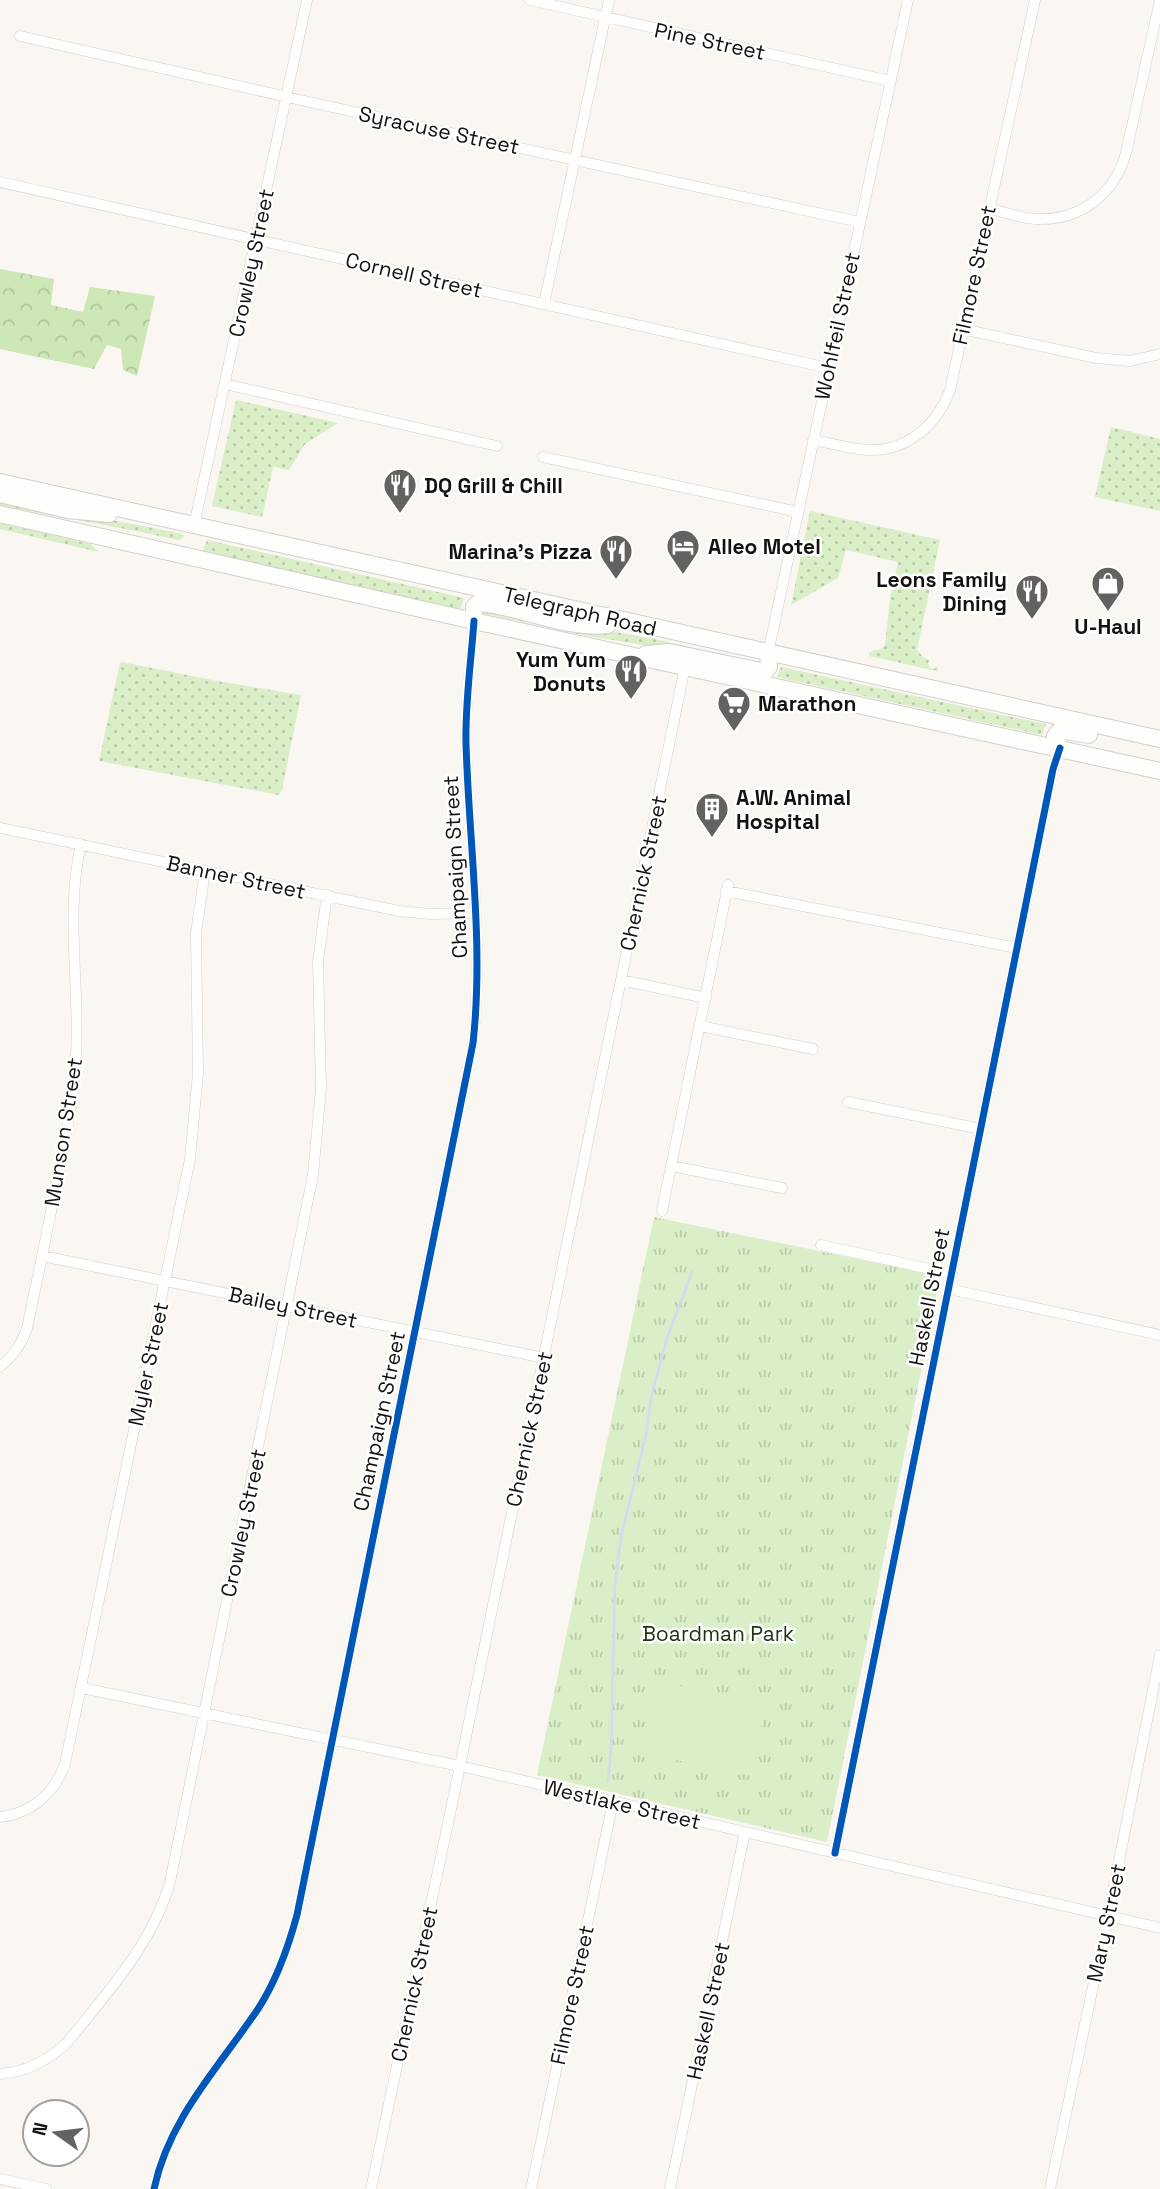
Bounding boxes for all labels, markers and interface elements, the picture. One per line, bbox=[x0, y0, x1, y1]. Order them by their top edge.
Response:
street label: Pine Street bbox=[652, 16, 768, 66]
street label: Syracuse Street bbox=[356, 100, 522, 160]
street label: Crowley Street bbox=[222, 187, 280, 339]
street label: Filmore Street bbox=[946, 203, 1002, 347]
street label: Cornell Street bbox=[343, 246, 485, 304]
street label: Wohlfeil Street bbox=[808, 250, 866, 402]
restaurant icon: DQ Grill & Chill bbox=[381, 466, 419, 515]
place label: DQ Grill & Chill bbox=[424, 472, 563, 499]
hotel icon: Alleo Motel bbox=[664, 527, 702, 576]
restaurant icon: Marina's Pizza bbox=[597, 532, 635, 581]
place label: Alleo Motel bbox=[708, 533, 821, 560]
place label: Marina's Pizza bbox=[448, 538, 592, 565]
shop icon: U-Haul bbox=[1089, 564, 1127, 613]
place label: Leons Family Dining bbox=[876, 566, 1007, 617]
restaurant icon: Leons Family Dining bbox=[1013, 572, 1051, 621]
street label: Telegraph Road bbox=[501, 580, 659, 642]
place label: U-Haul bbox=[1074, 613, 1142, 640]
place label: Yum Yum Donuts bbox=[516, 646, 606, 697]
restaurant icon: Yum Yum Donuts bbox=[612, 652, 650, 701]
supermarket icon: Marathon bbox=[715, 684, 753, 733]
place label: Marathon bbox=[758, 690, 856, 717]
street label: Champaign Street bbox=[437, 775, 473, 959]
place label: A.W. Animal Hospital bbox=[736, 784, 851, 835]
building icon: A.W. Animal Hospital bbox=[693, 790, 731, 839]
street label: Chernick Street bbox=[613, 793, 673, 953]
street label: Banner Street bbox=[164, 849, 308, 905]
street label: Munson Street bbox=[38, 1056, 88, 1208]
street label: Haskell Street bbox=[902, 1226, 956, 1368]
street label: Bailey Street bbox=[226, 1280, 360, 1334]
street label: Myler Street bbox=[122, 1300, 174, 1428]
street label: Champaign Street bbox=[347, 1329, 411, 1513]
street label: Chernick Street bbox=[499, 1349, 559, 1509]
street label: Crowley Street bbox=[214, 1447, 272, 1599]
park label: Boardman Park bbox=[642, 1620, 794, 1647]
street label: Westlake Street bbox=[541, 1773, 703, 1835]
street label: Mary Street bbox=[1080, 1861, 1132, 1985]
street label: Chernick Street bbox=[384, 1904, 444, 2064]
street label: Filmore Street bbox=[544, 1923, 600, 2067]
street label: Haskell Street bbox=[680, 1940, 736, 2082]
north arrow bbox=[21, 2098, 91, 2168]
text: N bbox=[26, 2120, 54, 2138]

